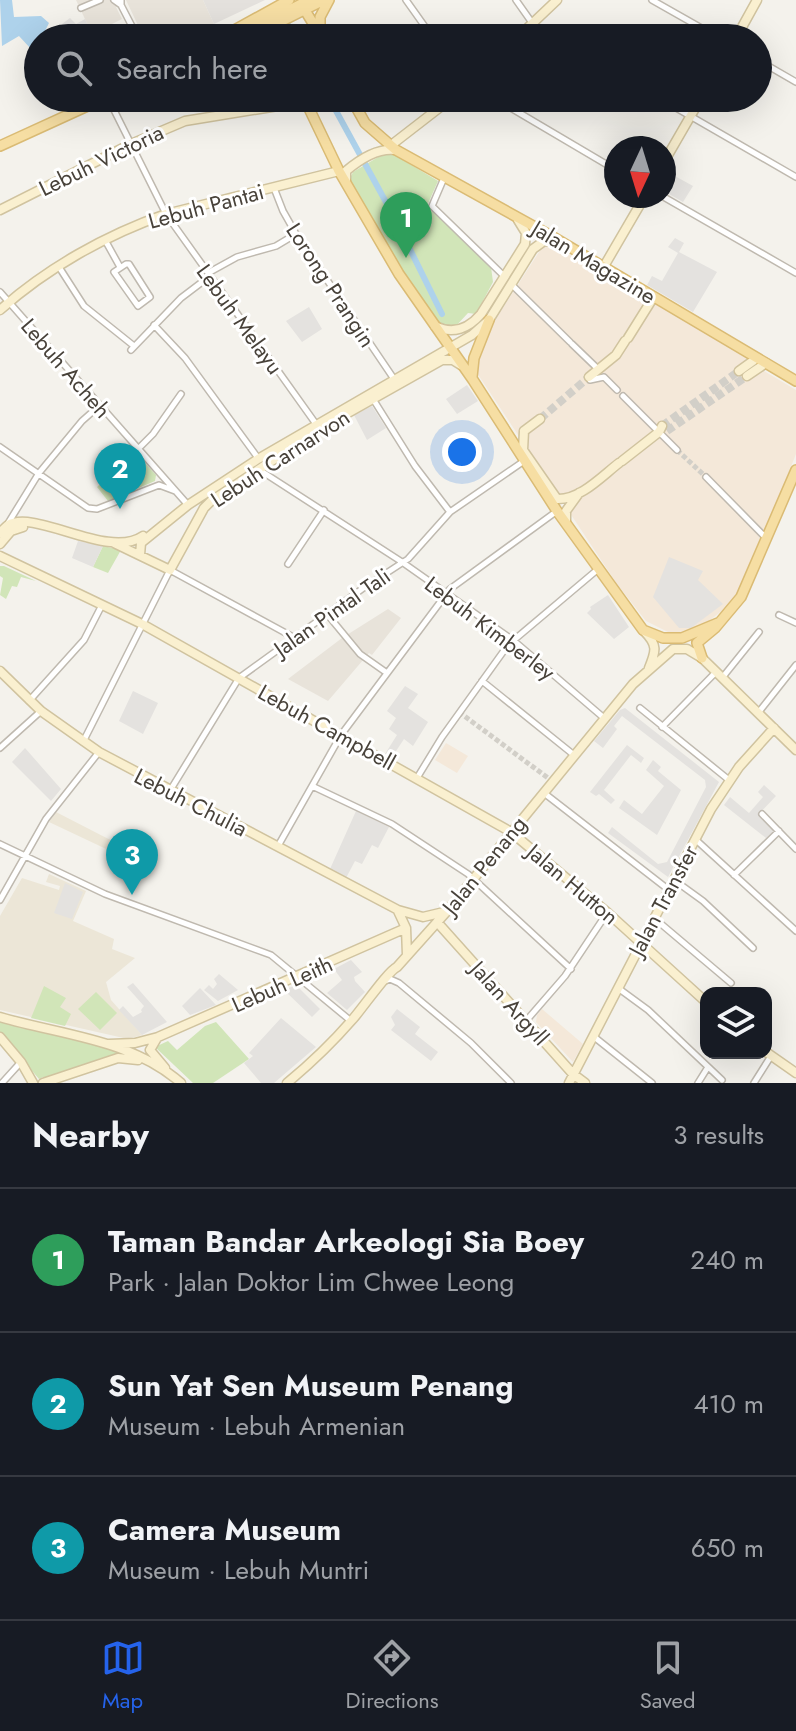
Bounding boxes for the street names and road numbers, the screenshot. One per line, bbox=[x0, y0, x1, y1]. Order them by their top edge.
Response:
street label: Lebuh Victoria bbox=[33, 116, 169, 204]
street label: Lebuh Pantai bbox=[145, 175, 267, 237]
street label: Jalan Magazine bbox=[523, 211, 662, 312]
street label: Lorong Prangin bbox=[279, 216, 383, 354]
street label: Lebuh Melayu bbox=[189, 257, 291, 381]
street label: Lebuh Acheh bbox=[14, 311, 118, 425]
street label: Lebuh Carnarvon bbox=[204, 401, 356, 515]
street label: Jalan Pintal Tali bbox=[265, 560, 397, 666]
street label: Lebuh Kimberley bbox=[418, 568, 562, 688]
street label: Lebuh Campbell bbox=[252, 676, 402, 778]
street label: Lebuh Chulia bbox=[129, 760, 253, 844]
street label: Jalan Penang bbox=[432, 809, 534, 923]
street label: Jalan Hutton bbox=[518, 834, 626, 932]
street label: Jalan Transfer bbox=[619, 838, 706, 964]
street label: Lebuh Leith bbox=[226, 948, 338, 1020]
street label: Jalan Argyll bbox=[461, 952, 557, 1052]

